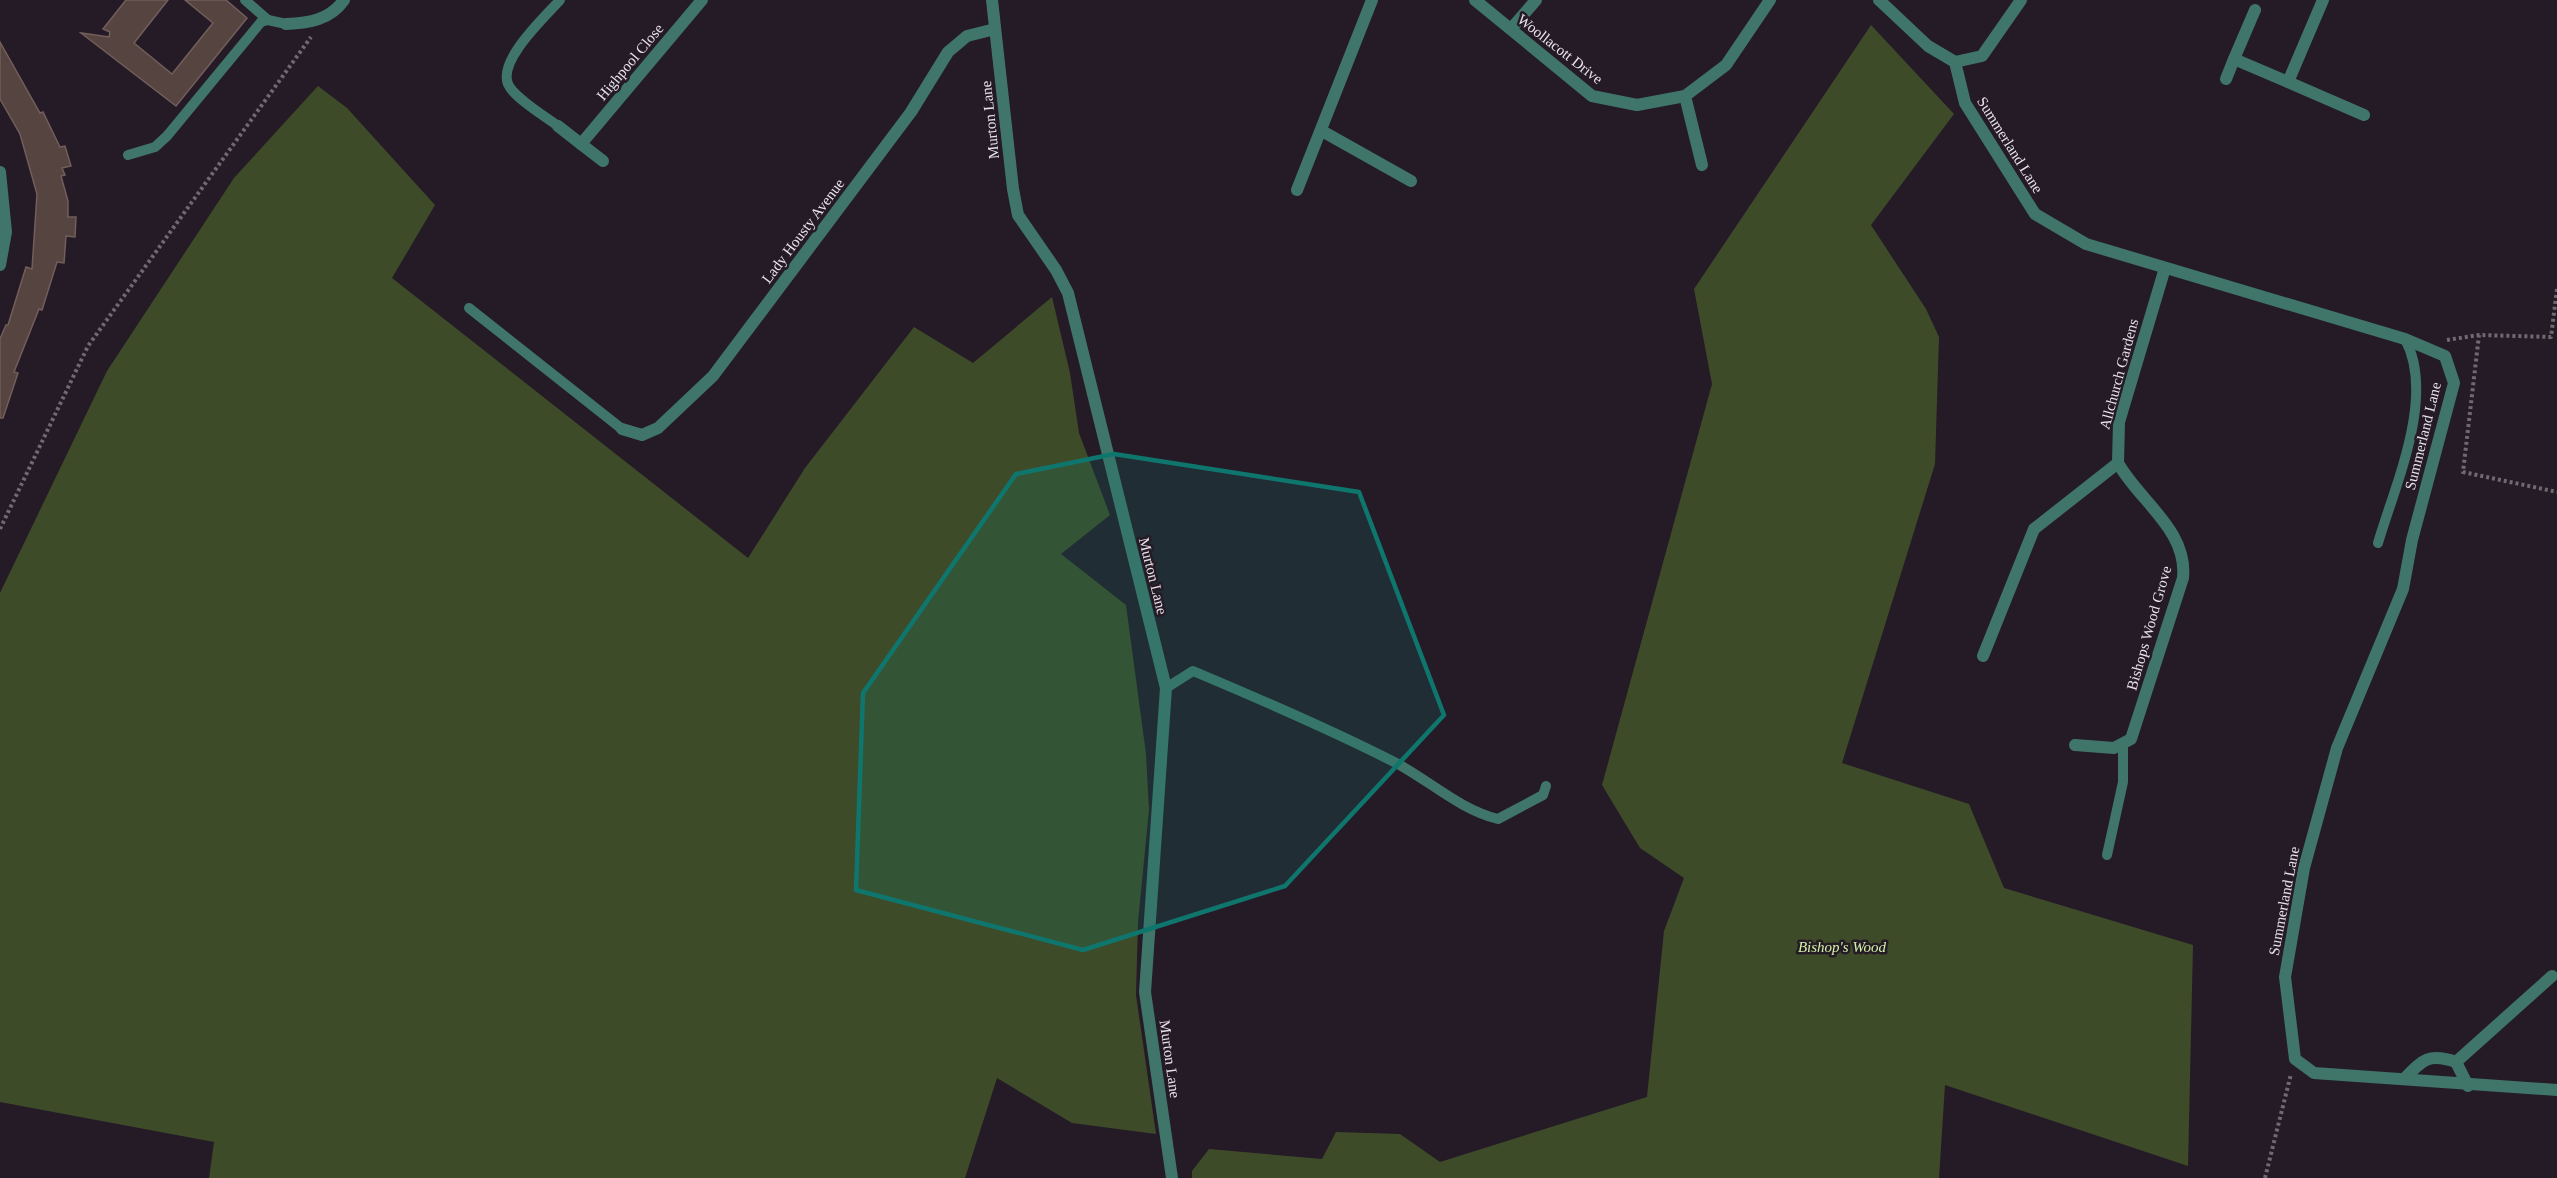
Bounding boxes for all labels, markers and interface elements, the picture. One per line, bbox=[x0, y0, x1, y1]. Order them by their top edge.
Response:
street label: Woollacott Drive bbox=[1514, 11, 1606, 87]
street label: Highpool Close bbox=[593, 20, 667, 103]
street label: Murton Lane bbox=[978, 80, 1002, 160]
street label: Summerland Lane bbox=[1974, 94, 2046, 196]
street label: Lady Housty Avenue bbox=[759, 175, 848, 286]
street label: Allchurch Gardens bbox=[2097, 317, 2141, 431]
street label: Summerland Lane bbox=[2402, 380, 2444, 491]
street label: Murton Lane bbox=[1136, 536, 1170, 616]
street label: Bishops Wood Grove bbox=[2124, 564, 2174, 692]
street label: Summerland Lane bbox=[2266, 845, 2302, 957]
park label: Bishop's Wood bbox=[1798, 939, 1887, 955]
street label: Murton Lane bbox=[1157, 1019, 1183, 1099]

